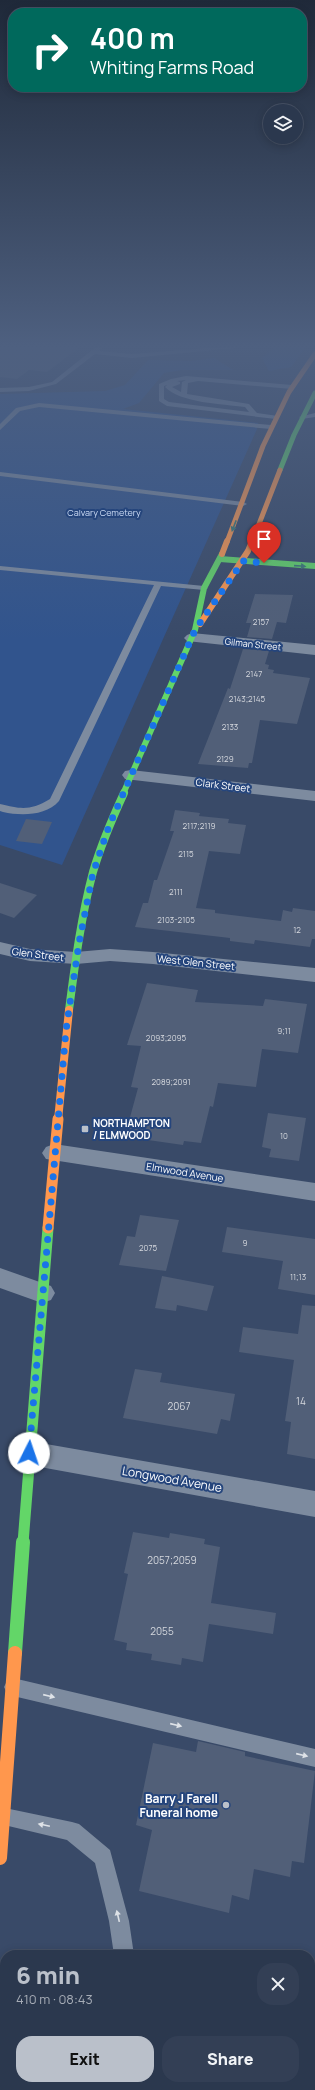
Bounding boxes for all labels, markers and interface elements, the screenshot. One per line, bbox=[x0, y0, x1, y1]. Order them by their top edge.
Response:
text: 400 m bbox=[90, 19, 175, 57]
icon: right bbox=[24, 24, 76, 76]
text: Whiting Farms Road bbox=[90, 55, 254, 79]
map controls bbox=[263, 104, 303, 144]
button: layers bbox=[263, 104, 303, 144]
park label: Calvary Cemetery bbox=[67, 506, 141, 519]
one-way arrow bbox=[231, 521, 237, 533]
pin bbox=[247, 522, 281, 563]
icon: arrive bbox=[253, 528, 275, 550]
one-way arrow bbox=[294, 562, 306, 569]
house number: 2157 bbox=[253, 616, 269, 627]
street label: Gilman Street bbox=[224, 635, 282, 653]
house number: 2147 bbox=[246, 668, 262, 679]
house number: 2143;2145 bbox=[229, 693, 266, 704]
house number: 2133 bbox=[222, 721, 238, 732]
house number: 2129 bbox=[216, 753, 234, 764]
street label: Clark Street bbox=[195, 775, 251, 795]
house number: 2117;2119 bbox=[182, 820, 216, 831]
house number: 2115 bbox=[178, 848, 194, 859]
house number: 2111 bbox=[169, 886, 183, 897]
house number: 2103-2105 bbox=[157, 914, 195, 925]
house number: 12 bbox=[293, 924, 301, 935]
street label: Glen Street bbox=[11, 944, 65, 964]
street label: West Glen Street bbox=[156, 951, 236, 973]
house number: 9;11 bbox=[277, 1025, 291, 1036]
house number: 2093;2095 bbox=[146, 1032, 187, 1043]
house number: 2089;2091 bbox=[151, 1076, 191, 1087]
place label: NORTHAMPTON / ELMWOOD bbox=[93, 1116, 170, 1142]
marker: NORTHAMPTON / ELMWOOD bbox=[80, 1124, 90, 1134]
house number: 10 bbox=[280, 1130, 288, 1141]
street label: Elmwood Avenue bbox=[145, 1159, 225, 1185]
house number: 9 bbox=[243, 1237, 248, 1248]
house number: 2075 bbox=[139, 1242, 157, 1253]
house number: 11;13 bbox=[290, 1271, 306, 1282]
house number: 14 bbox=[296, 1394, 306, 1408]
house number: 2067 bbox=[167, 1399, 191, 1413]
position arrow bbox=[8, 1432, 50, 1474]
street label: Longwood Avenue bbox=[121, 1462, 223, 1496]
house number: 2057;2059 bbox=[147, 1553, 197, 1567]
house number: 2055 bbox=[150, 1624, 174, 1638]
one-way arrow bbox=[43, 1693, 56, 1699]
one-way arrow bbox=[170, 1723, 182, 1729]
one-way arrow bbox=[296, 1753, 309, 1759]
place label: Barry J Farell Funeral home bbox=[139, 1790, 218, 1821]
marker: Barry J Farell Funeral home bbox=[221, 1800, 231, 1810]
one-way arrow bbox=[38, 1822, 50, 1828]
one-way arrow bbox=[115, 1910, 121, 1922]
text: 6 min bbox=[16, 1958, 80, 1991]
button: close bbox=[257, 1963, 299, 2005]
text: 410 m · 08:43 bbox=[16, 1990, 93, 2008]
button: Exit bbox=[16, 2036, 154, 2082]
button: Share bbox=[162, 2036, 299, 2082]

